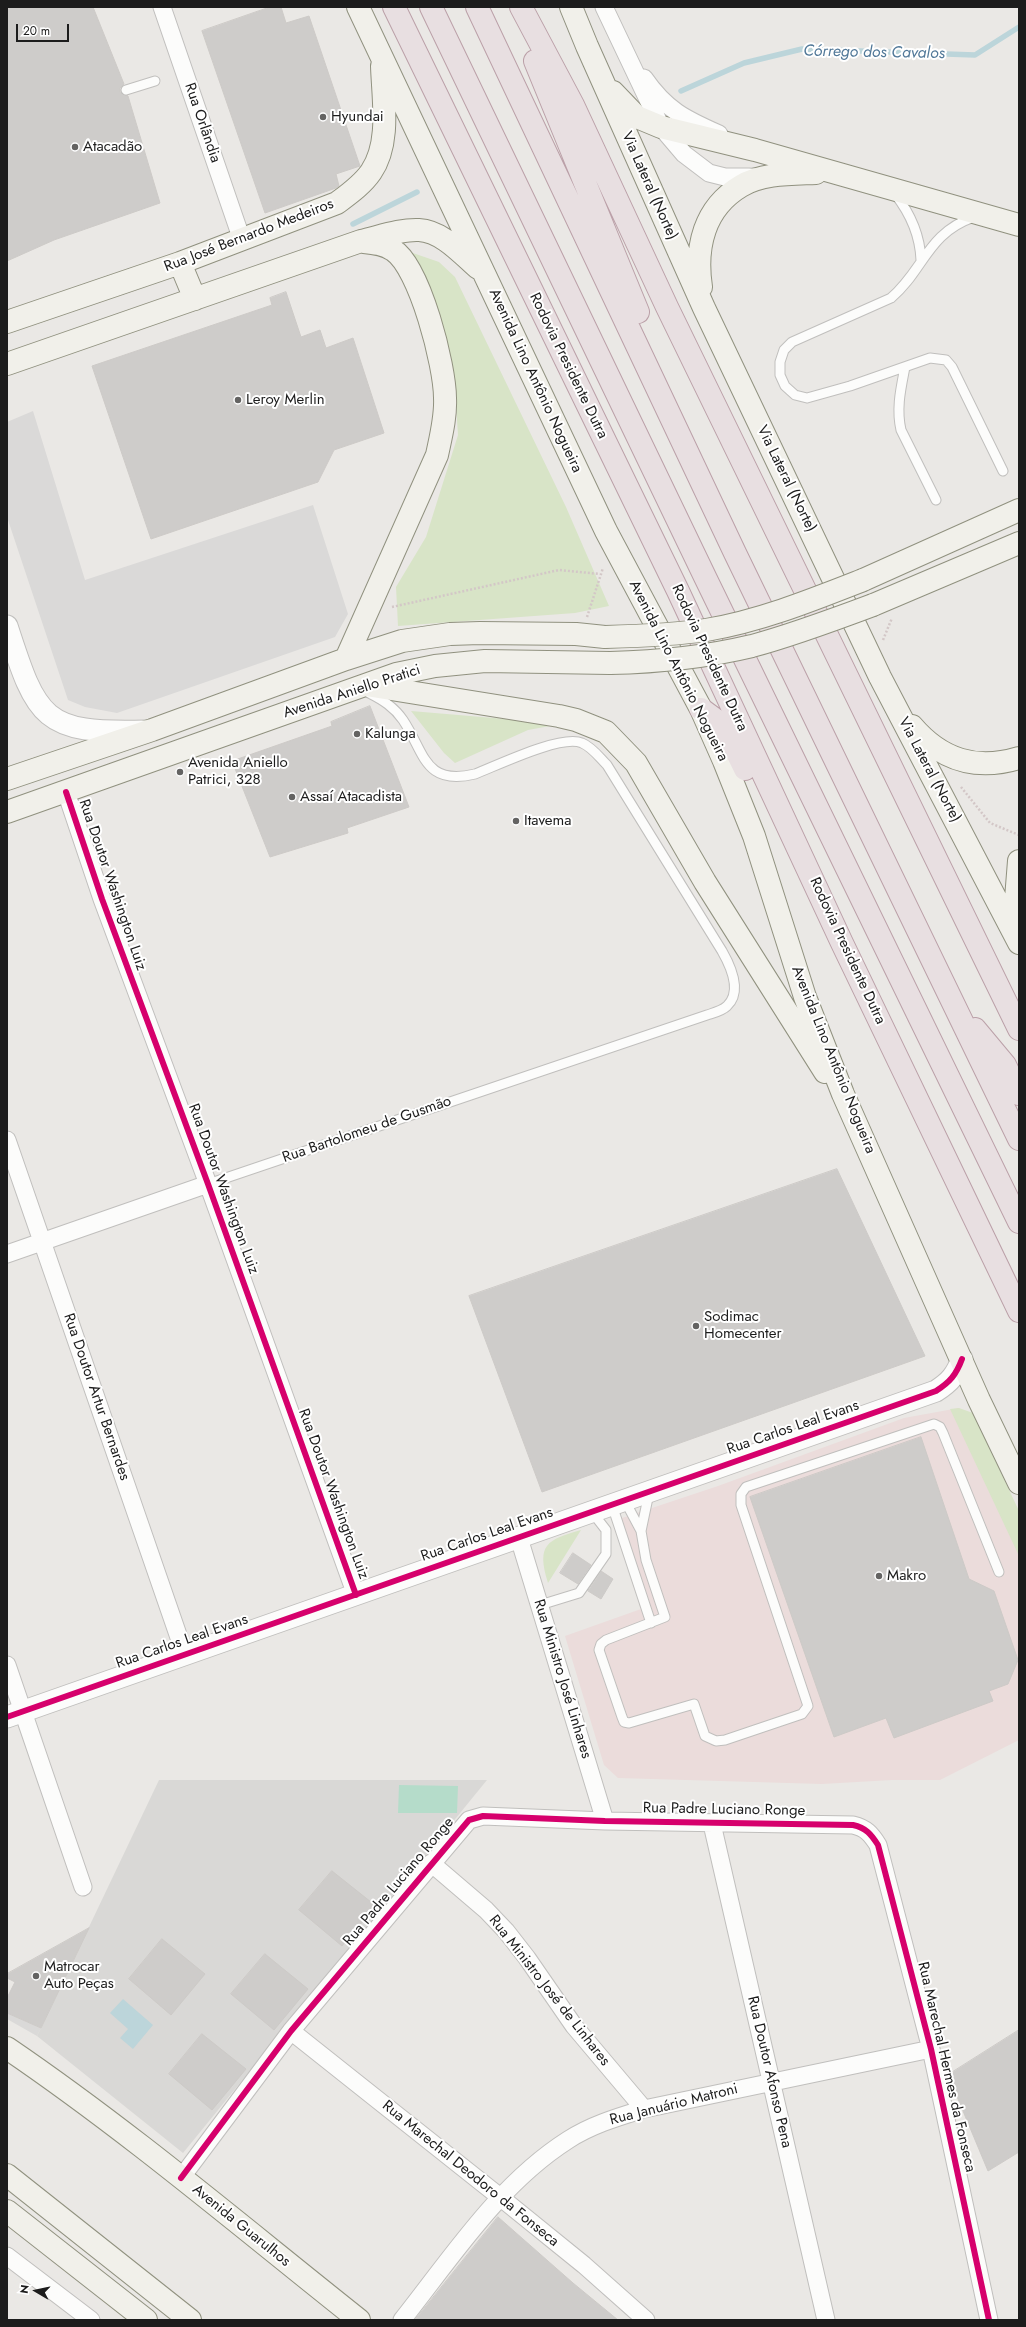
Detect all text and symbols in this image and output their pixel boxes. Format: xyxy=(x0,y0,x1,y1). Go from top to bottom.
scale bar xyxy=(18,16,71,42)
text: 20 m xyxy=(23,22,50,40)
water label: Córrego dos Cavalos xyxy=(803,42,945,64)
street label: Rua Orlândia xyxy=(180,81,224,165)
place label: Hyundai xyxy=(331,108,384,126)
marker: Hyundai xyxy=(318,112,328,122)
street label: Via Lateral (Norte) xyxy=(617,129,681,243)
place label: Atacadão xyxy=(83,138,142,156)
marker: Atacadão xyxy=(70,142,80,152)
street label: Rua José Bernardo Medeiros xyxy=(162,195,336,277)
street label: Avenida Lino Antônio Nogueira xyxy=(484,286,586,476)
street label: Rodovia Presidente Dutra xyxy=(525,290,611,442)
place label: Leroy Merlin xyxy=(246,391,325,409)
marker: Leroy Merlin xyxy=(233,395,243,405)
street label: Via Lateral (Norte) xyxy=(752,423,820,535)
street label: Avenida Lino Antônio Nogueira xyxy=(624,577,732,765)
street label: Rodovia Presidente Dutra xyxy=(667,582,751,734)
street label: Avenida Aniello Pratici xyxy=(281,661,423,723)
street label: Via Lateral (Norte) xyxy=(894,714,964,826)
place label: Kalunga xyxy=(365,725,416,743)
marker: Kalunga xyxy=(352,729,362,739)
place label: Avenida Aniello Patrici, 328 xyxy=(188,754,288,789)
marker: Avenida Aniello Patrici, 328 xyxy=(175,767,185,777)
place label: Assaí Atacadista xyxy=(300,788,402,806)
marker: Assaí Atacadista xyxy=(287,792,297,802)
street label: Rua Doutor Washington Luiz xyxy=(74,797,150,973)
place label: Itavema xyxy=(524,812,571,830)
marker: Itavema xyxy=(511,816,521,826)
street label: Rodovia Presidente Dutra xyxy=(805,875,889,1027)
street label: Avenida Lino Antônio Nogueira xyxy=(787,964,879,1156)
street label: Rua Bartolomeu de Gusmão xyxy=(280,1093,454,1167)
street label: Rua Doutor Washington Luiz xyxy=(184,1101,262,1277)
place label: Sodimac Homecenter xyxy=(704,1308,782,1343)
street label: Rua Doutor Artur Bernardes xyxy=(59,1311,133,1483)
marker: Sodimac Homecenter xyxy=(691,1321,701,1331)
street label: Rua Carlos Leal Evans xyxy=(725,1397,861,1459)
street label: Rua Doutor Washington Luiz xyxy=(294,1406,372,1582)
street label: Rua Carlos Leal Evans xyxy=(419,1504,555,1566)
place label: Makro xyxy=(887,1567,926,1585)
marker: Makro xyxy=(874,1571,884,1581)
street label: Rua Ministro José Linhares xyxy=(529,1597,595,1761)
street label: Rua Carlos Leal Evans xyxy=(114,1611,250,1673)
street label: Rua Padre Luciano Ronge xyxy=(643,1800,805,1820)
street label: Rua Padre Luciano Ronge xyxy=(340,1814,458,1950)
street label: Rua Ministro José de Linhares xyxy=(485,1912,613,2070)
place label: Matrocar Auto Peças xyxy=(44,1958,114,1993)
street label: Rua Marechal Hermes da Fonseca xyxy=(913,1960,979,2174)
marker: Matrocar Auto Peças xyxy=(31,1971,41,1981)
street label: Rua Doutor Afonso Pena xyxy=(743,1994,795,2150)
street label: Rua Januário Matroni xyxy=(608,2080,740,2130)
street label: Rua Marechal Deodoro da Fonseca xyxy=(378,2097,562,2251)
street label: Avenida Guarulhos xyxy=(188,2181,294,2271)
north arrow xyxy=(16,2271,56,2311)
text: N xyxy=(16,2284,33,2295)

